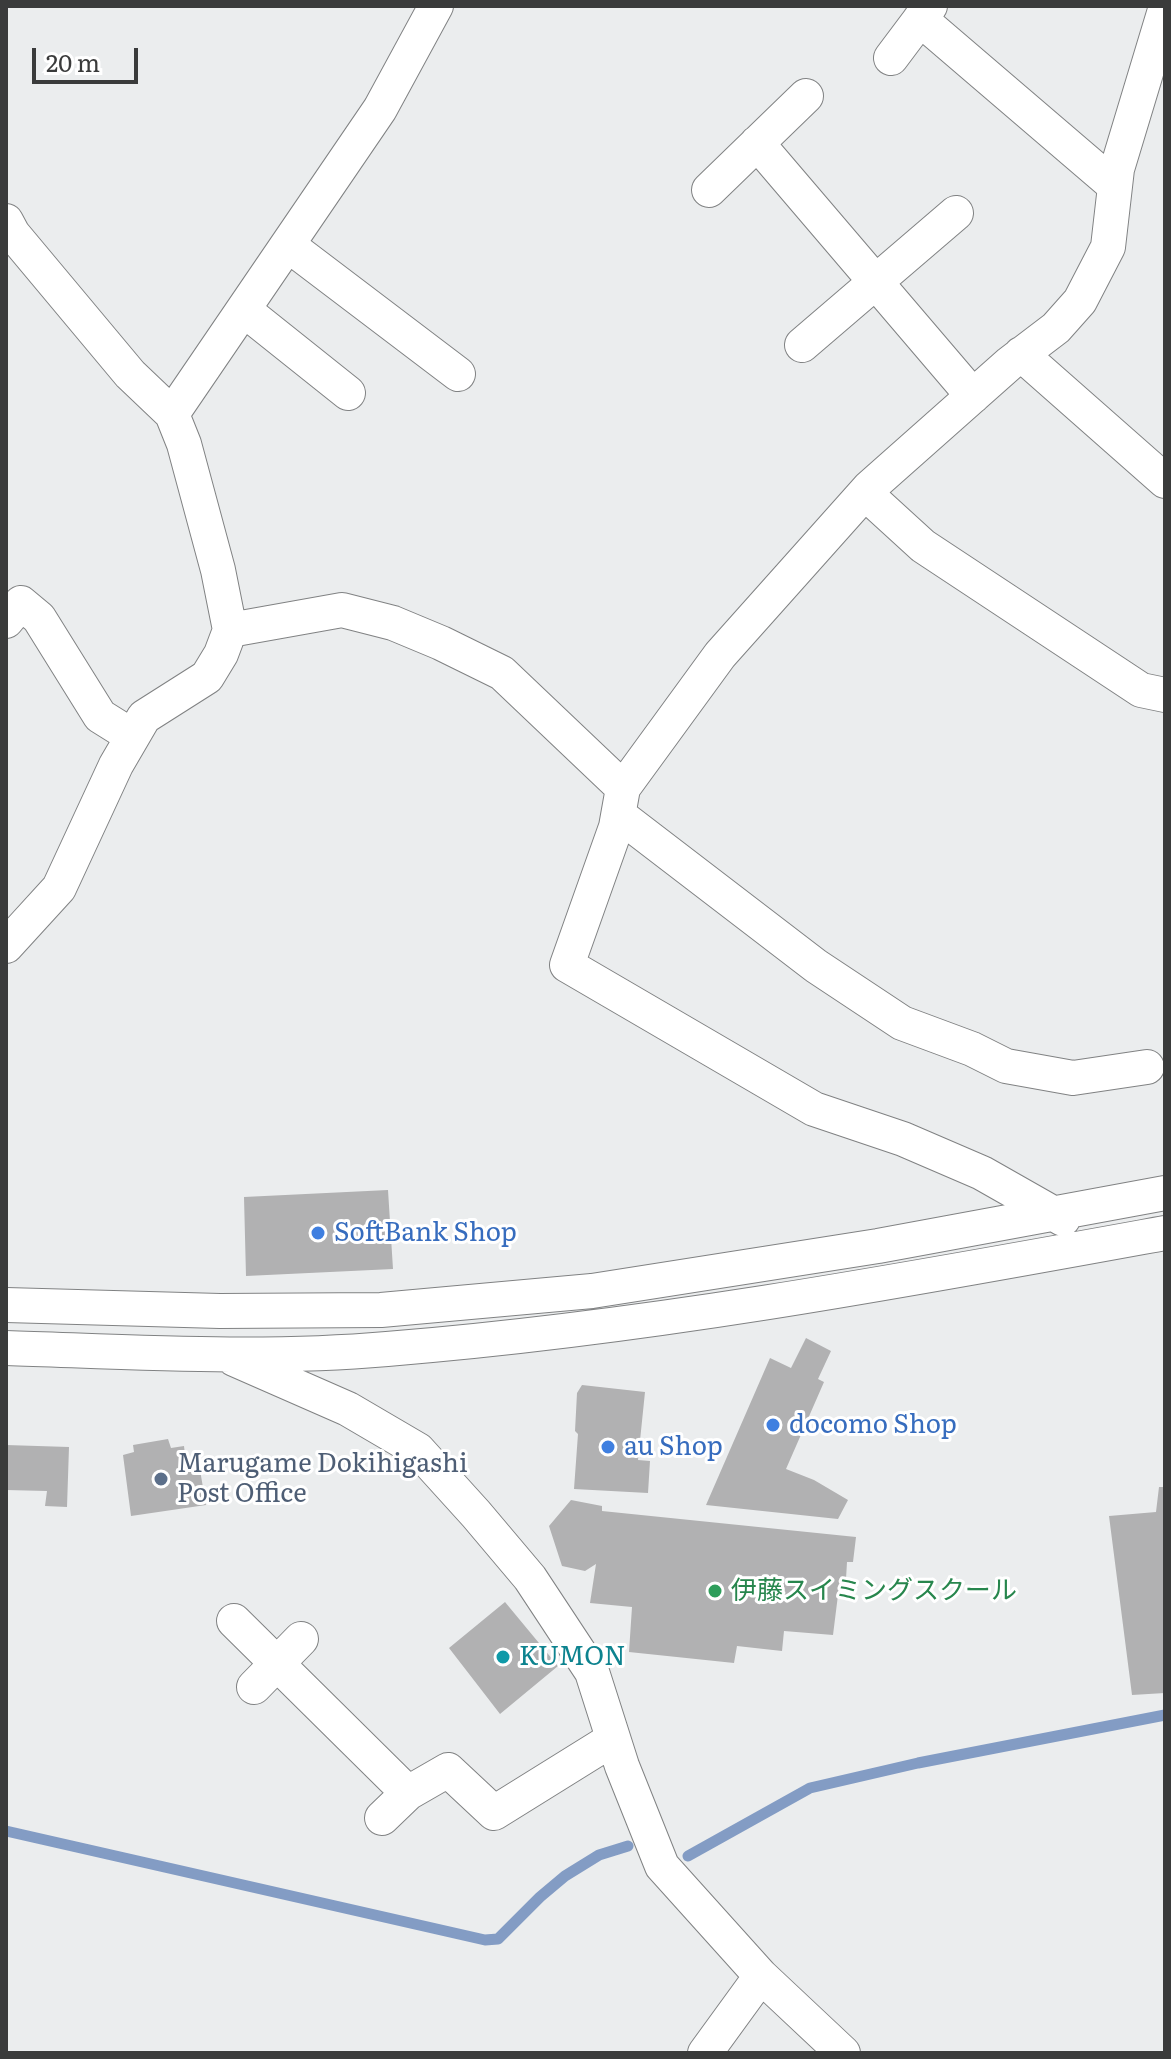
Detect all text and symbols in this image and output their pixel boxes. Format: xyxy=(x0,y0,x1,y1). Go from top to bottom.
scale bar xyxy=(36,32,142,82)
text: 20 m xyxy=(46,44,100,79)
place label: SoftBank Shop xyxy=(334,1217,517,1249)
marker: SoftBank Shop xyxy=(309,1224,327,1242)
place label: docomo Shop xyxy=(789,1409,957,1441)
marker: docomo Shop xyxy=(764,1416,782,1434)
place label: au Shop xyxy=(624,1431,723,1463)
marker: au Shop xyxy=(599,1438,617,1456)
place label: Marugame Dokihigashi Post Office xyxy=(177,1448,468,1510)
marker: Marugame Dokihigashi Post Office xyxy=(152,1470,170,1488)
place label: 伊藤スイミングスクール xyxy=(731,1575,1017,1607)
marker: 伊藤スイミングスクール xyxy=(706,1582,724,1600)
place label: KUMON xyxy=(519,1641,626,1673)
marker: KUMON xyxy=(494,1648,512,1666)

